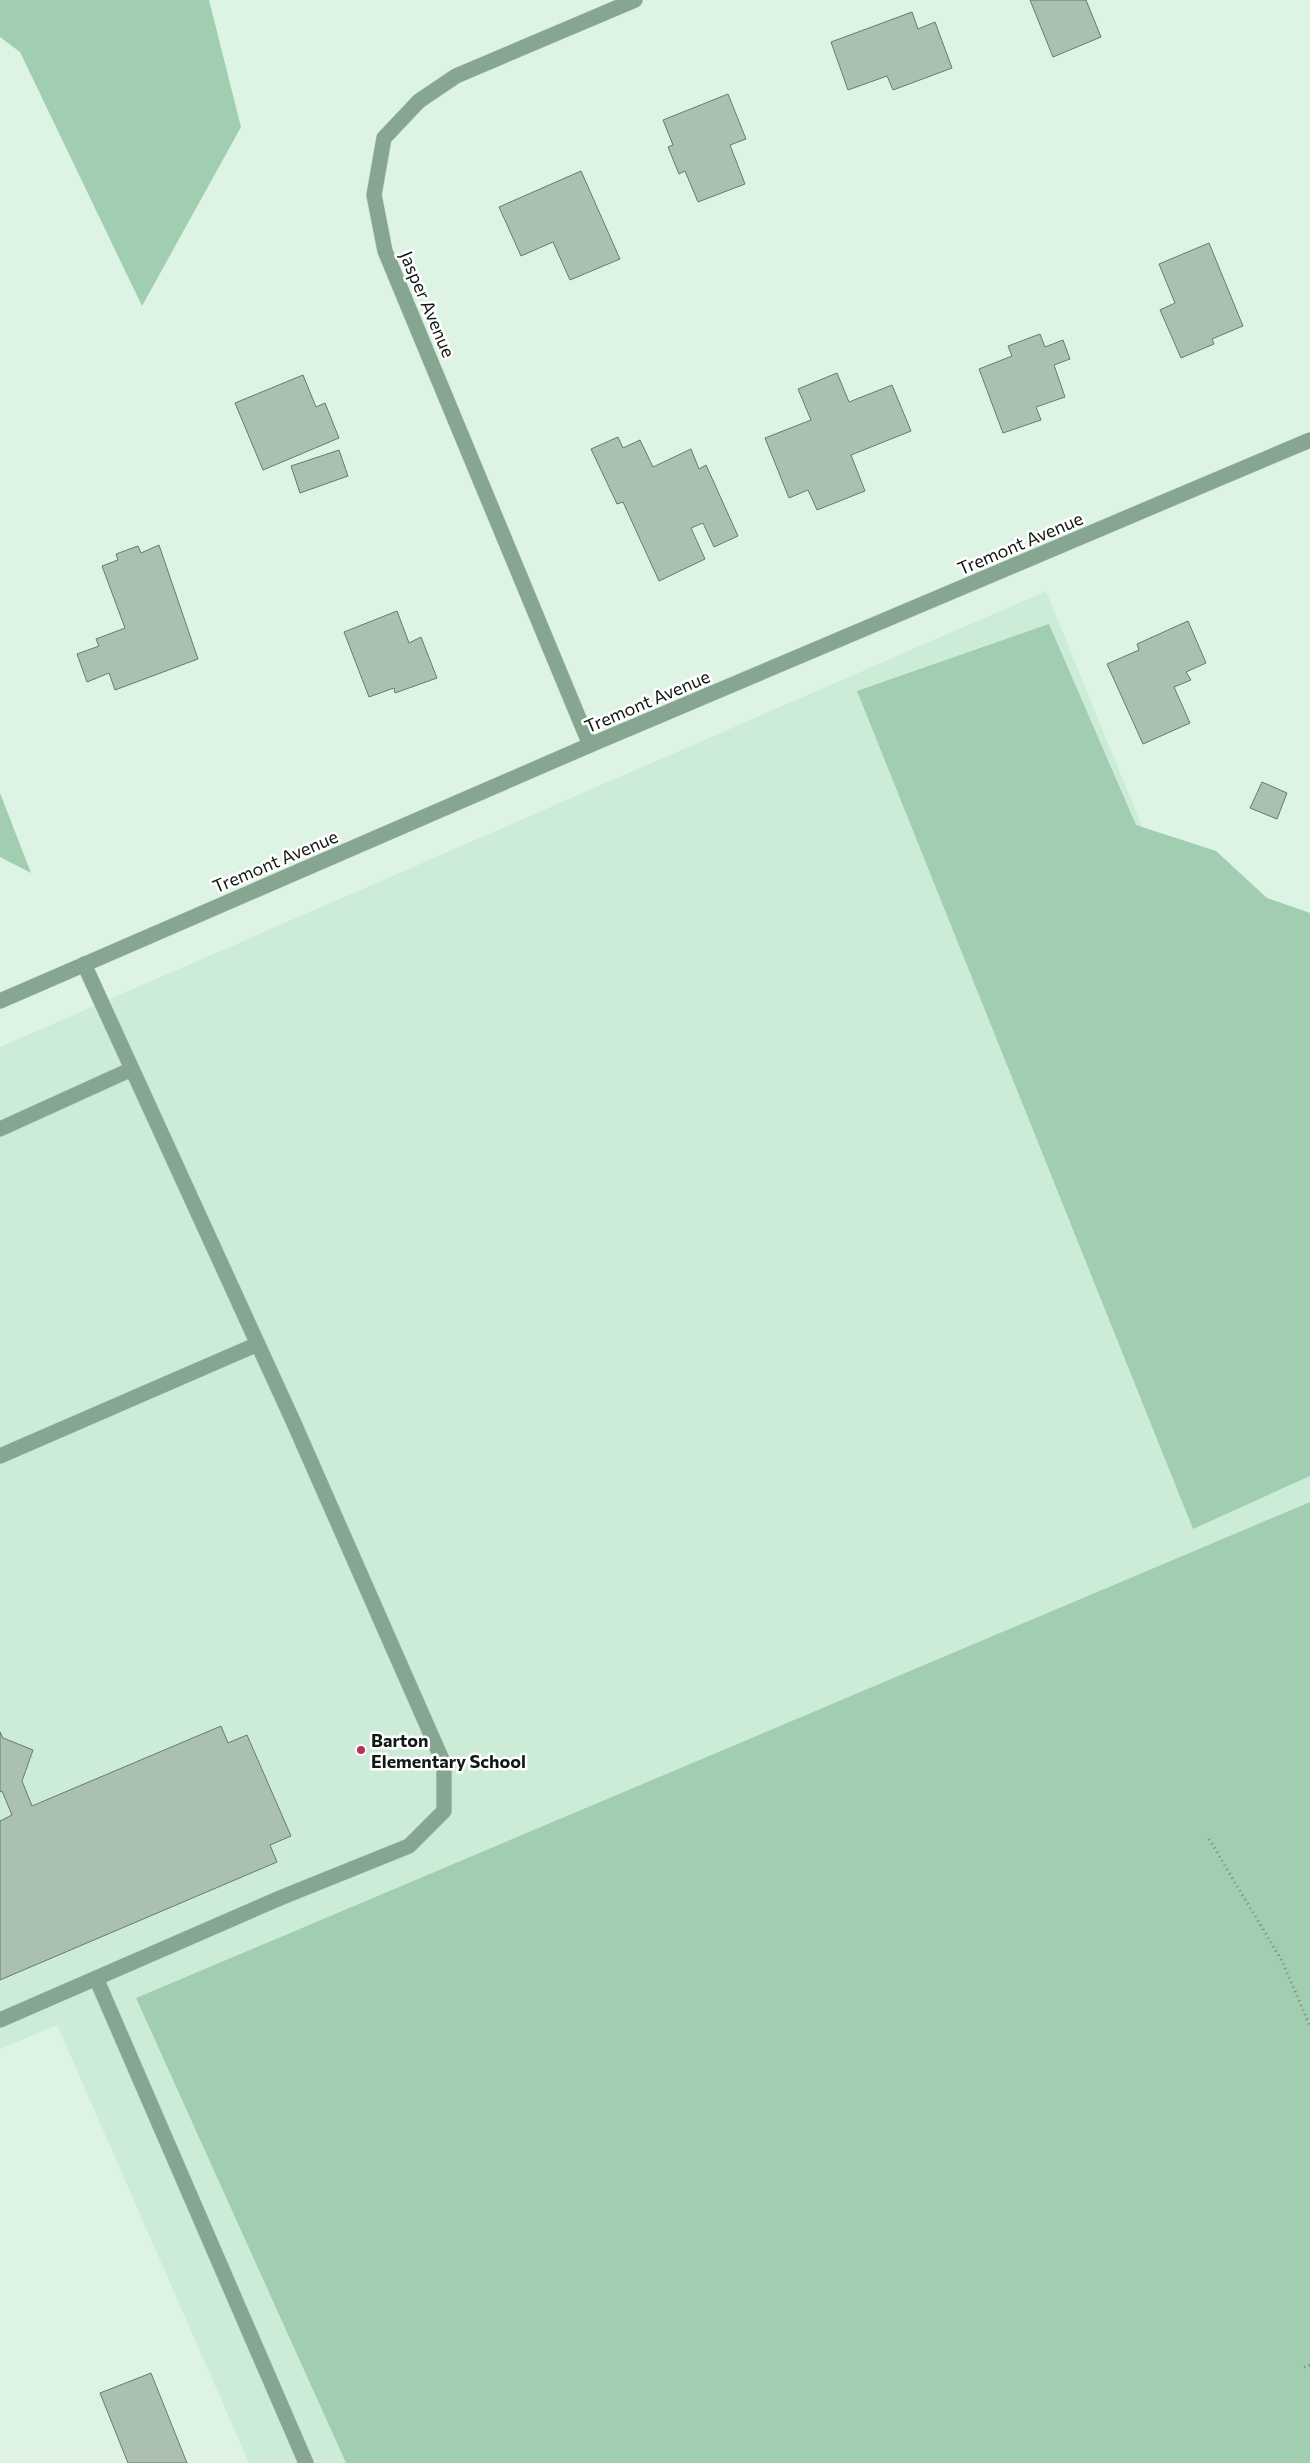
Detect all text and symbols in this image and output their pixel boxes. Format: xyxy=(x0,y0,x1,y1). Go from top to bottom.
street label: Jasper Avenue xyxy=(396,247,460,361)
street label: Tremont Avenue xyxy=(954,507,1086,579)
street label: Tremont Avenue xyxy=(581,665,713,737)
street label: Tremont Avenue xyxy=(209,825,341,897)
place label: Barton Elementary School xyxy=(371,1729,526,1772)
marker: Barton Elementary School xyxy=(355,1744,367,1756)

